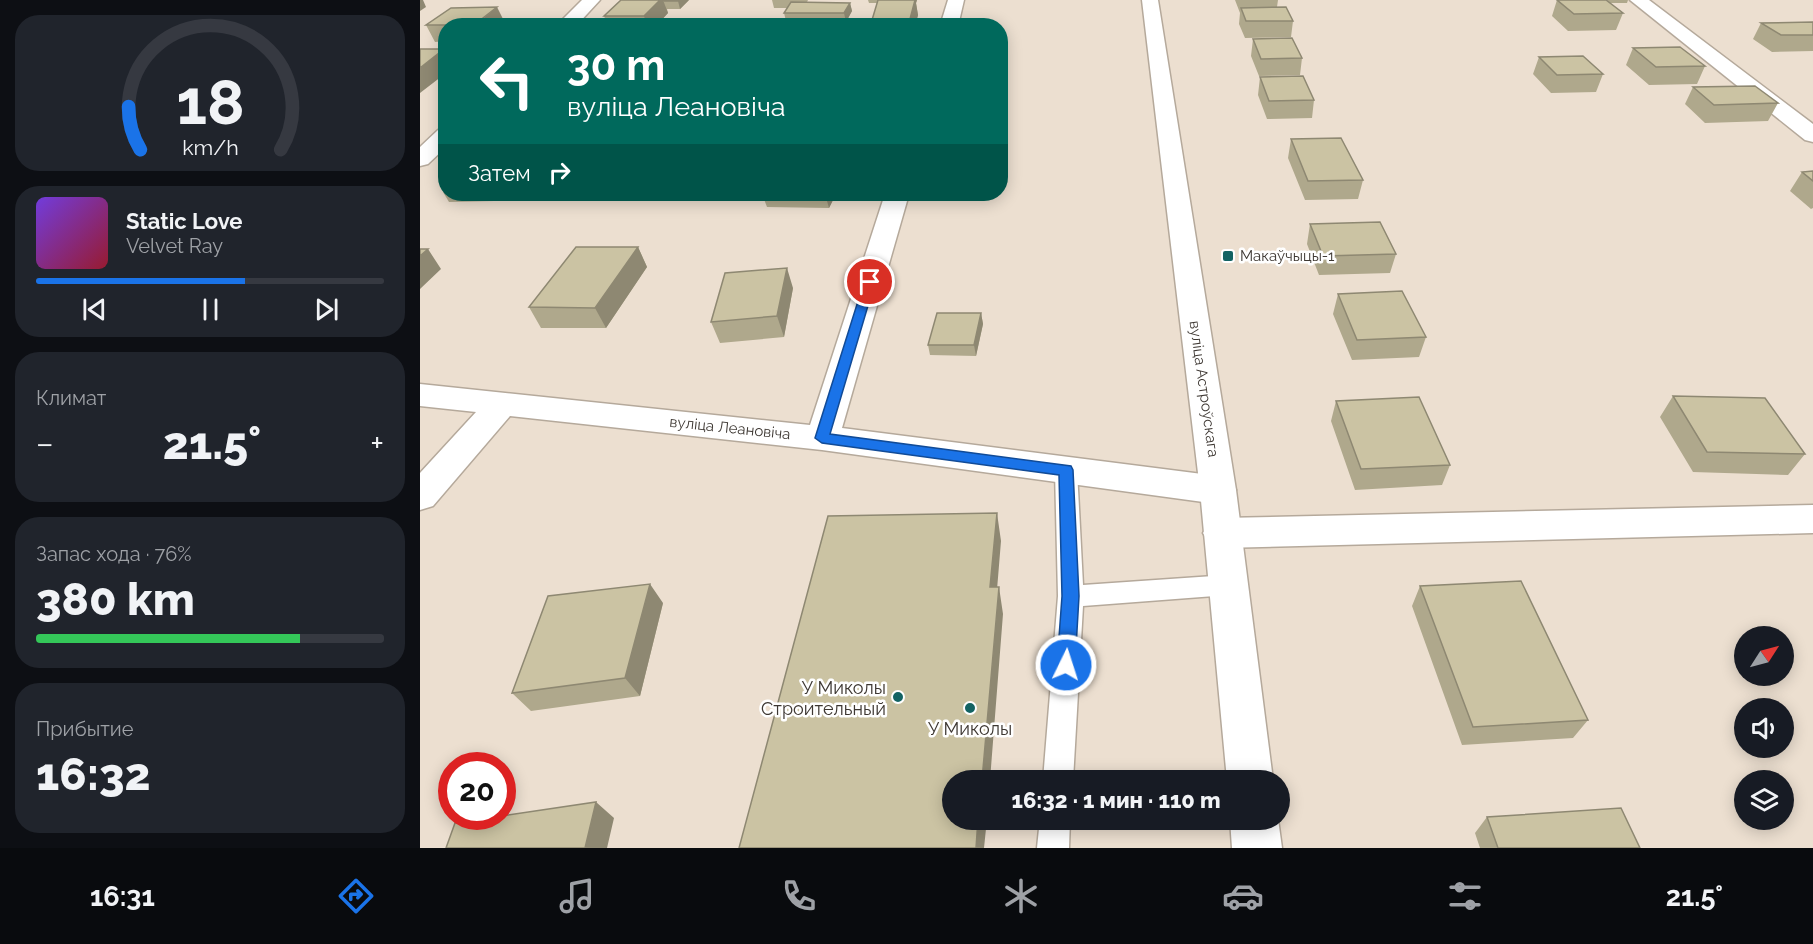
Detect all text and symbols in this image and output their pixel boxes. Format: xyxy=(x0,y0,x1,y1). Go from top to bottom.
text: 30 m xyxy=(567,41,665,90)
icon: left xyxy=(468,42,546,120)
text: 18 xyxy=(176,65,244,139)
text: вуліца Леановіча xyxy=(567,91,786,122)
text: km/h xyxy=(182,135,238,160)
icon: right xyxy=(543,156,576,189)
text: Затем xyxy=(468,160,531,186)
text: Static Love xyxy=(126,208,243,234)
text: Velvet Ray xyxy=(126,234,223,258)
place label: Макаўчыцы-1 xyxy=(1240,247,1335,265)
marker: Макаўчыцы-1 xyxy=(1221,249,1235,263)
pin xyxy=(844,256,895,307)
icon: arrive xyxy=(853,265,886,298)
icon: previous xyxy=(78,293,111,326)
icon: pause xyxy=(194,293,227,326)
icon: next xyxy=(310,293,343,326)
street label: вуліца Астроўскага xyxy=(1186,320,1222,458)
text: Климат xyxy=(36,386,106,410)
street label: вуліца Леановіча xyxy=(669,413,791,443)
text: 21.5° xyxy=(163,417,261,470)
text: − xyxy=(36,424,54,463)
text: + xyxy=(370,424,384,463)
text: Запас хода · 76% xyxy=(36,542,192,566)
text: 380 km xyxy=(36,573,195,626)
north arrow xyxy=(1734,626,1794,686)
map controls xyxy=(1734,626,1794,830)
position arrow xyxy=(1034,633,1098,697)
place label: У Миколы Строительный xyxy=(761,677,886,719)
marker: У Миколы Строительный xyxy=(891,690,905,704)
button: sound xyxy=(1734,698,1794,758)
marker: У Миколы xyxy=(963,701,977,715)
text: Прибытие xyxy=(36,717,133,741)
place label: У Миколы xyxy=(928,718,1012,739)
text: 16:32 xyxy=(36,748,151,801)
speed limit sign: 20 xyxy=(438,752,516,830)
button: layers xyxy=(1734,770,1794,830)
text: 16:32 · 1 мин · 110 m xyxy=(1011,787,1221,813)
icon: directions xyxy=(335,875,377,917)
icon: music xyxy=(556,875,598,917)
icon: phone xyxy=(778,875,820,917)
icon: climate xyxy=(1000,875,1042,917)
icon: car xyxy=(1222,875,1264,917)
icon: filters xyxy=(1444,875,1486,917)
text: 16:31 xyxy=(90,881,155,912)
text: 21.5° xyxy=(1666,881,1723,912)

